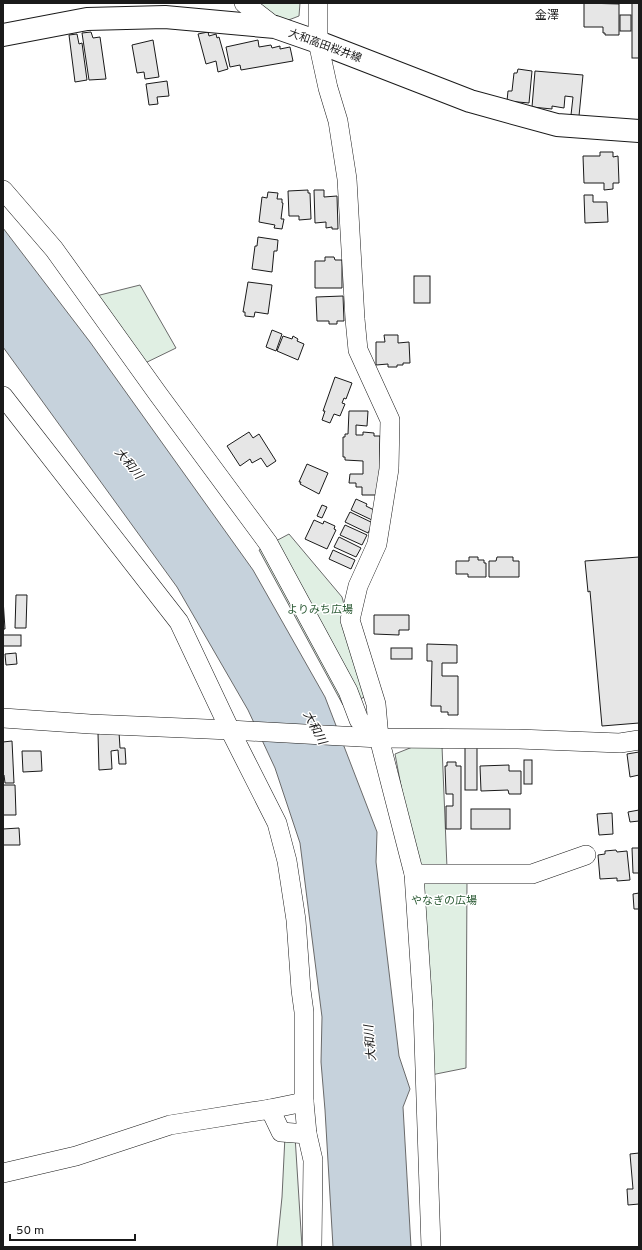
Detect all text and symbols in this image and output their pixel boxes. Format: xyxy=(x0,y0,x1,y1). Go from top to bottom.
district label: 金澤 xyxy=(535,8,559,24)
street label: 大和高田桜井線 xyxy=(286,26,364,66)
water label: 大和川 xyxy=(110,445,147,485)
park label: よりみち広場 xyxy=(287,603,353,617)
water label: 大和川 xyxy=(298,708,330,749)
park label: やなぎの広場 xyxy=(411,894,477,908)
water label: 大和川 xyxy=(361,1022,381,1062)
scale bar xyxy=(10,1216,135,1242)
text: 50 m xyxy=(16,1223,44,1239)

